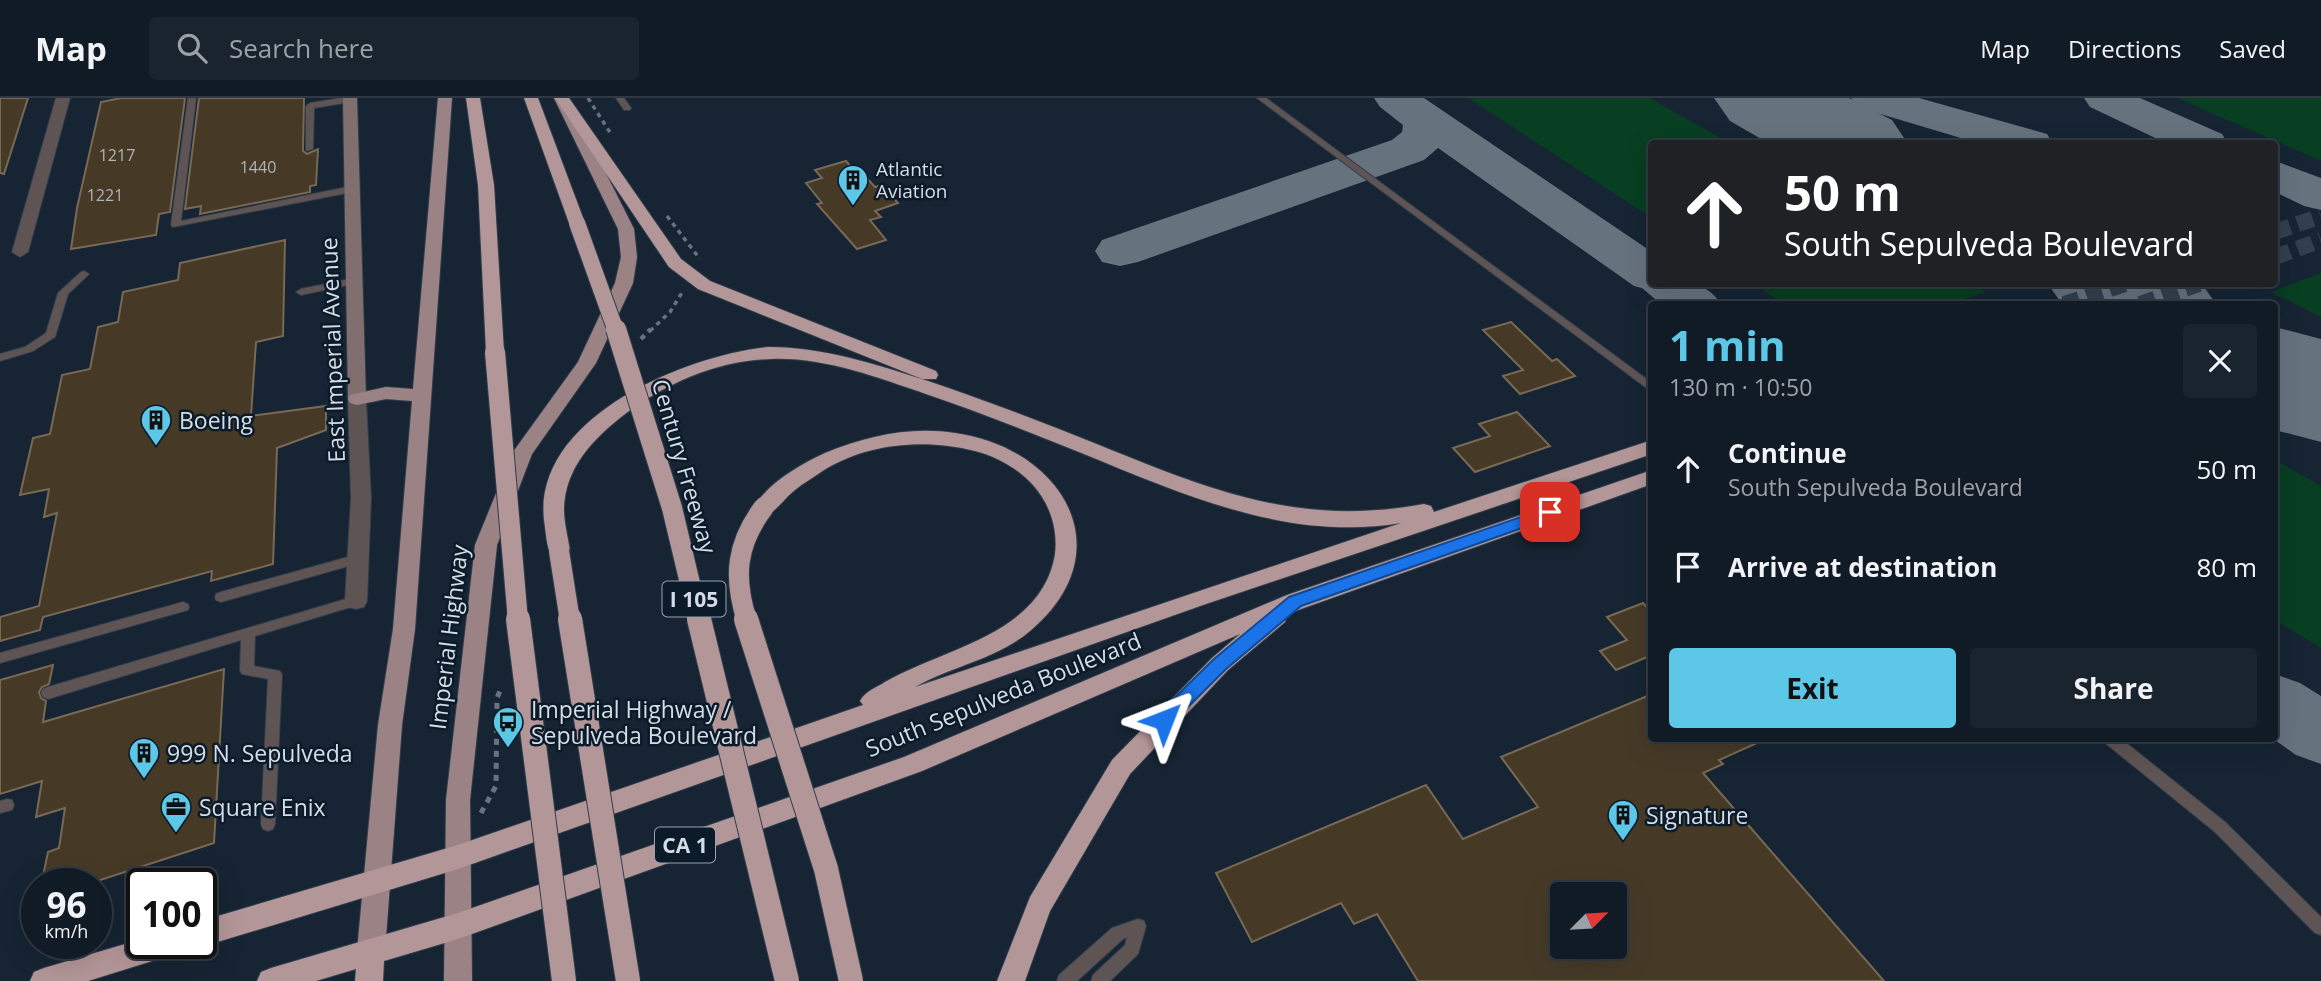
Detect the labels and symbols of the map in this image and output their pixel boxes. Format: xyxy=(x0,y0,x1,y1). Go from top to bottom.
house number: 1217 xyxy=(99,144,135,166)
house number: 1440 xyxy=(240,156,276,178)
place label: Atlantic Aviation xyxy=(876,156,948,204)
building icon: Atlantic Aviation xyxy=(836,163,870,207)
house number: 1221 xyxy=(87,184,123,206)
street label: East Imperial Avenue xyxy=(312,237,352,463)
street label: Century Freeway xyxy=(645,375,725,557)
building icon: Boeing xyxy=(139,403,173,447)
place label: Boeing xyxy=(179,404,254,436)
pin xyxy=(1520,482,1580,542)
street label: Imperial Highway xyxy=(421,542,475,731)
road number: I 105 xyxy=(662,582,726,616)
street label: South Sepulveda Boulevard xyxy=(860,624,1146,764)
position arrow xyxy=(1127,683,1201,757)
place label: Imperial Highway / Sepulveda Boulevard xyxy=(531,693,757,751)
bus stop icon: Imperial Highway / Sepulveda Boulevard xyxy=(491,705,525,749)
building icon: 999 N. Sepulveda xyxy=(127,736,161,780)
place label: 999 N. Sepulveda xyxy=(167,737,353,769)
office icon: Square Enix xyxy=(159,790,193,834)
place label: Square Enix xyxy=(199,791,326,823)
building icon: Signature xyxy=(1606,798,1640,842)
place label: Signature xyxy=(1646,799,1748,831)
road number: CA 1 xyxy=(655,828,715,862)
speed limit sign: 100 xyxy=(126,868,217,959)
north arrow xyxy=(1550,882,1628,959)

